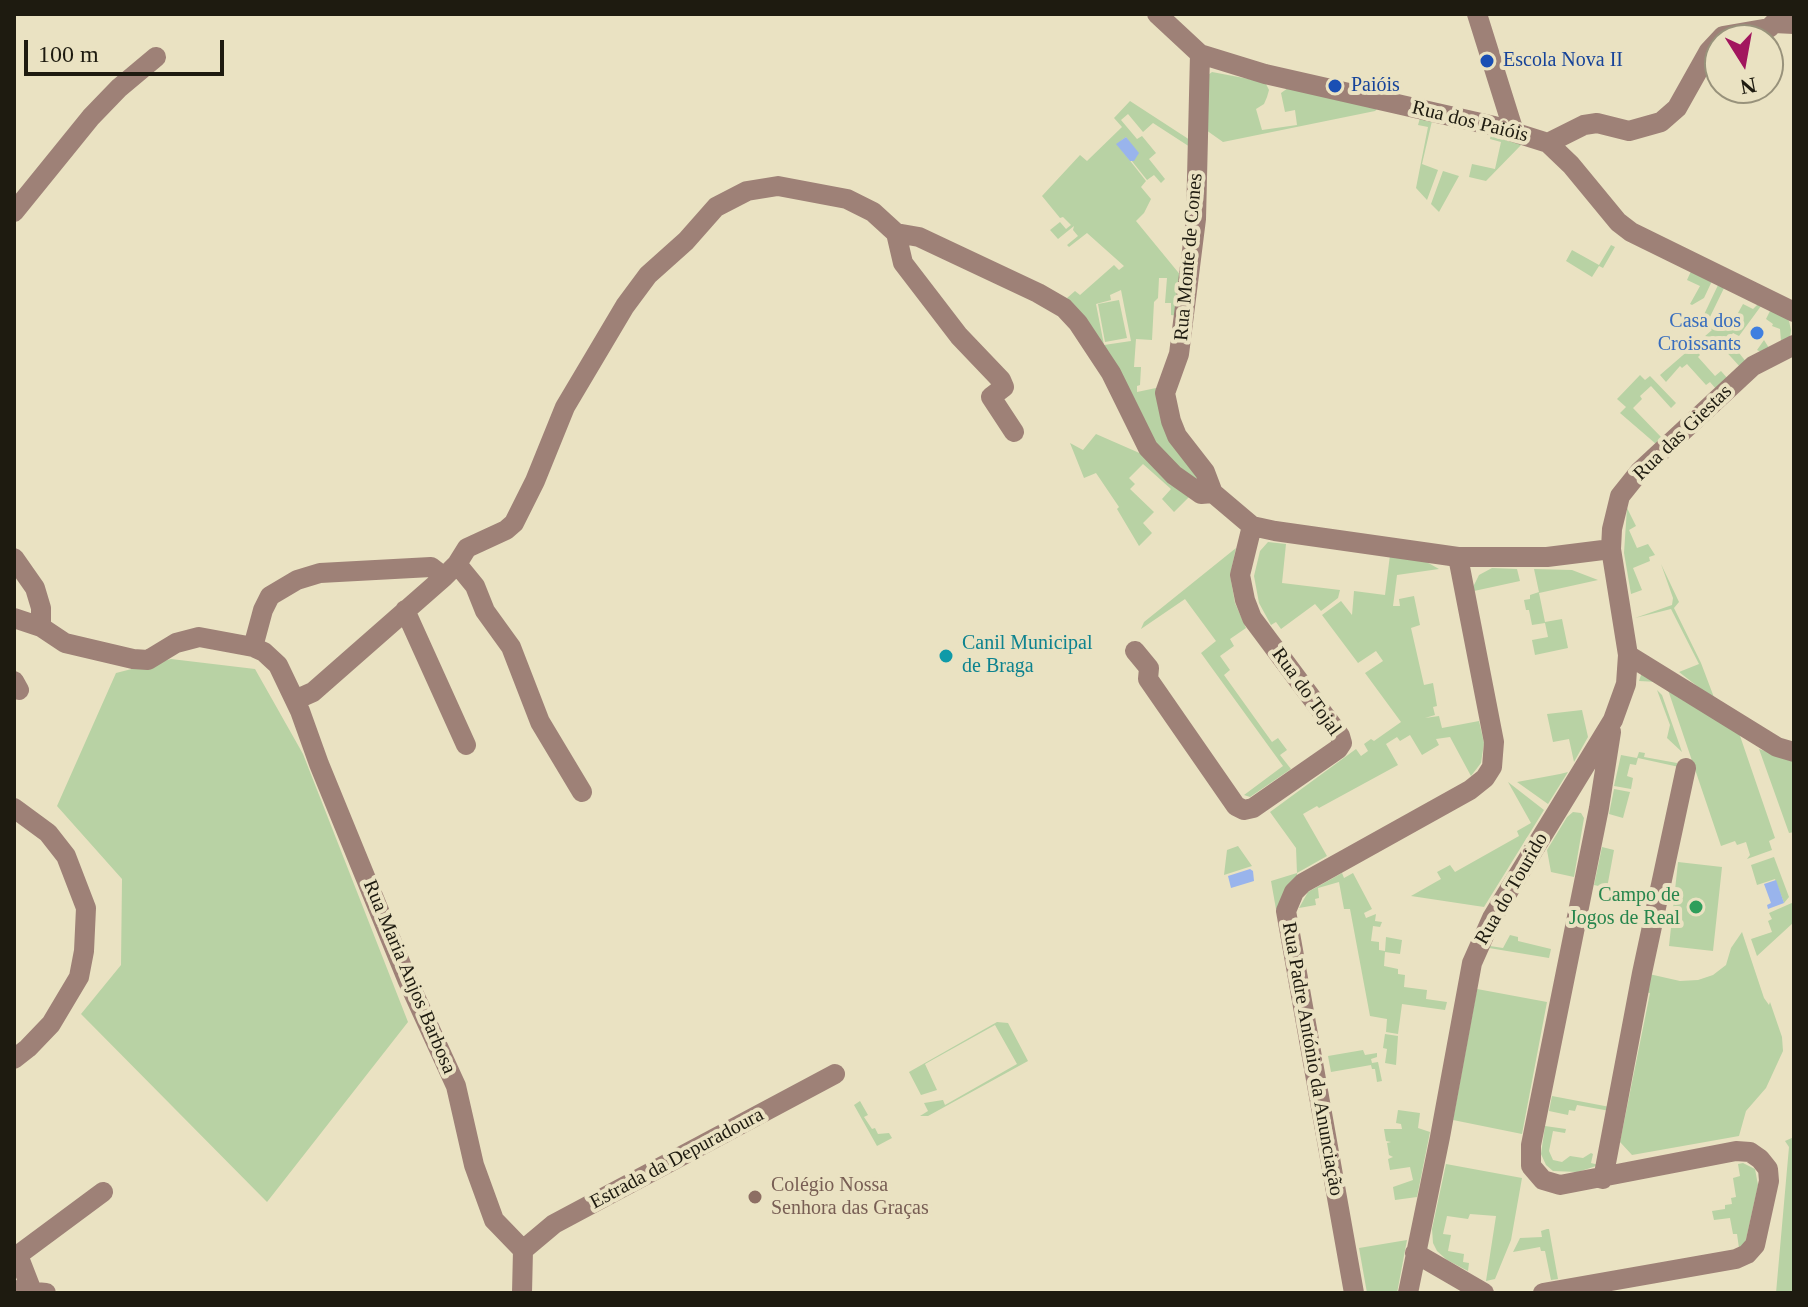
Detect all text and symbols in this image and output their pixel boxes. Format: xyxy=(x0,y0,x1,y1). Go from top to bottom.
scale bar xyxy=(28,24,228,74)
north arrow xyxy=(1704,24,1784,104)
text: 100 m xyxy=(38,41,99,67)
place label: Escola Nova II xyxy=(1503,49,1623,73)
marker: Escola Nova II xyxy=(1478,52,1496,70)
text: N xyxy=(1738,72,1758,100)
place label: Paióis xyxy=(1351,74,1400,98)
marker: Paióis xyxy=(1326,77,1344,95)
street label: Rua dos Paióis xyxy=(1409,96,1531,148)
street label: Rua Monte de Cones xyxy=(1170,172,1208,342)
place label: Casa dos Croissants xyxy=(1658,310,1741,357)
marker: Casa dos Croissants xyxy=(1748,324,1766,342)
street label: Rua das Giestas xyxy=(1629,380,1737,486)
place label: Canil Municipal de Braga xyxy=(962,632,1093,679)
street label: Rua do Tojal xyxy=(1266,643,1346,741)
marker: Canil Municipal de Braga xyxy=(937,647,955,665)
street label: Rua do Tourido xyxy=(1470,829,1554,949)
street label: Rua Maria Anjos Barbosa xyxy=(357,876,461,1078)
place label: Campo de Jogos de Real xyxy=(1569,884,1680,931)
marker: Campo de Jogos de Real xyxy=(1687,898,1705,916)
street label: Rua Padre António da Anunciação xyxy=(1276,920,1348,1198)
street label: Estrada da Depuradoura xyxy=(586,1103,768,1215)
place label: Colégio Nossa Senhora das Graças xyxy=(771,1174,929,1221)
marker: Colégio Nossa Senhora das Graças xyxy=(746,1188,764,1206)

